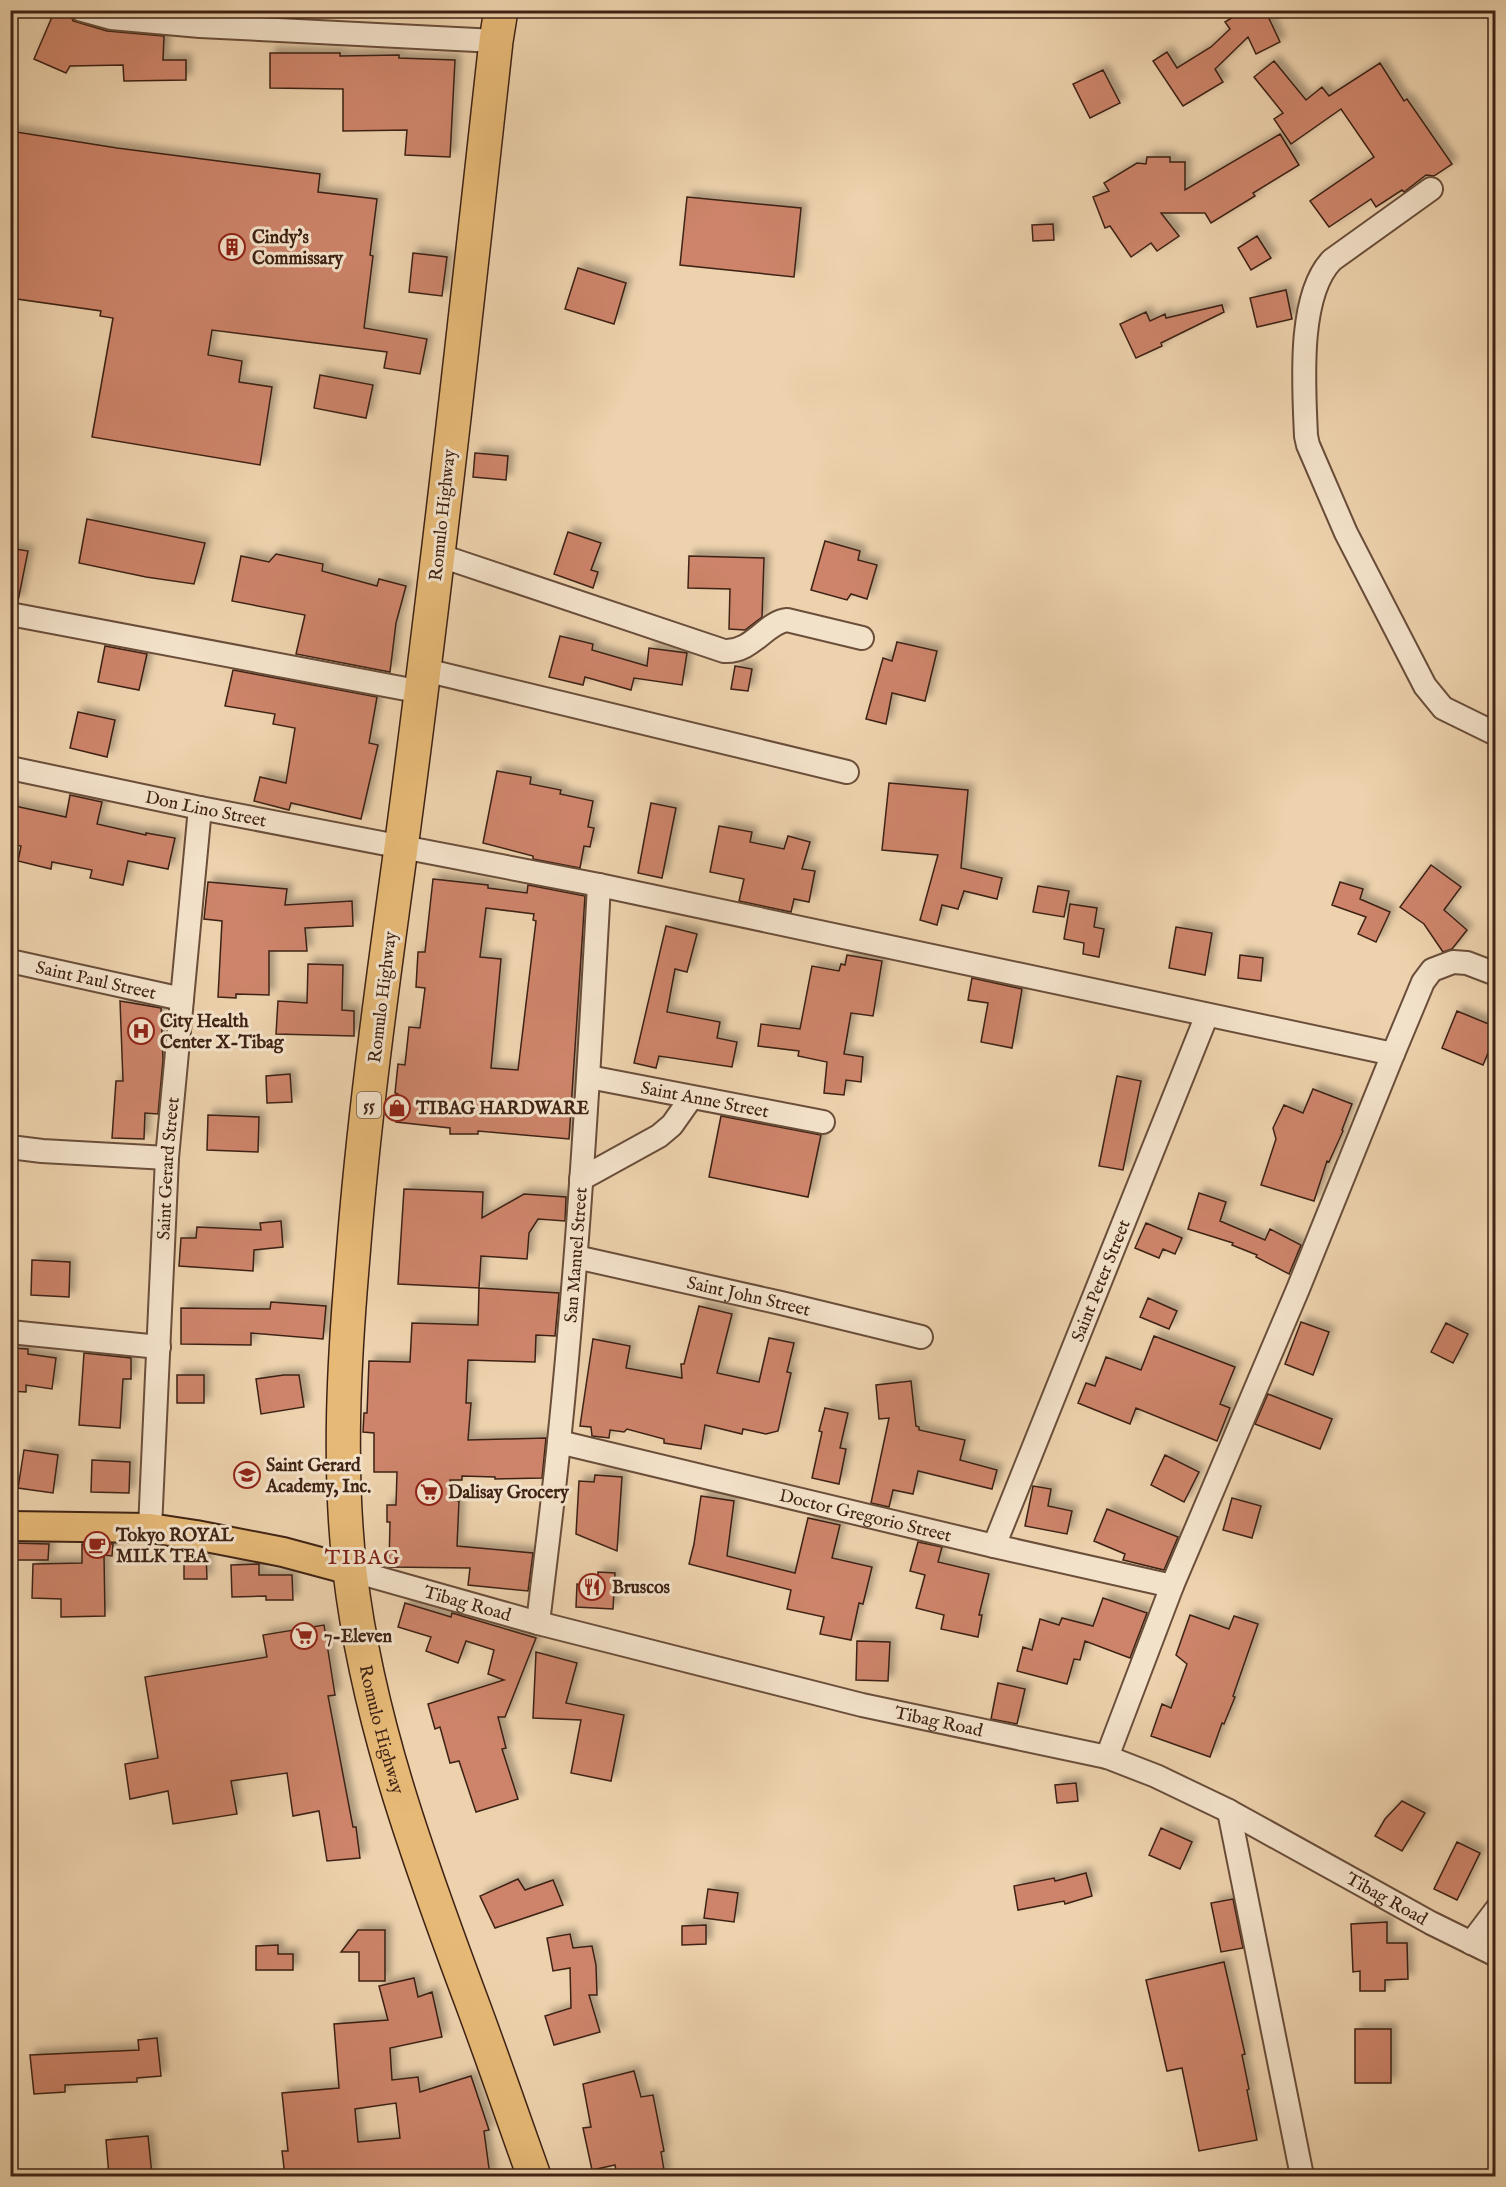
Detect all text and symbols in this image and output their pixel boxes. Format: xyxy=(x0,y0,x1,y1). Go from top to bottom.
place label: Cindy's Commissary xyxy=(252,227,344,271)
building icon: Cindy's Commissary xyxy=(217,232,247,262)
street label: Romulo Highway xyxy=(425,448,462,582)
street label: Don Lino Street xyxy=(143,787,268,834)
street label: Romulo Highway xyxy=(364,930,403,1064)
street label: Saint Paul Street xyxy=(33,957,158,1006)
place label: City Health Center X-Tibag xyxy=(160,1011,285,1055)
hospital icon: City Health Center X-Tibag xyxy=(126,1016,156,1046)
street label: Saint Anne Street xyxy=(639,1077,771,1124)
road number: 55 xyxy=(357,1092,381,1118)
shop icon: TIBAG HARDWARE xyxy=(382,1093,412,1123)
street label: Saint Gerard Street xyxy=(153,1096,186,1241)
place label: TIBAG HARDWARE xyxy=(415,1098,589,1121)
street label: San Manuel Street xyxy=(560,1186,594,1324)
street label: Saint Peter Street xyxy=(1067,1217,1137,1346)
street label: Saint John Street xyxy=(684,1272,812,1323)
place label: Saint Gerard Academy, Inc. xyxy=(265,1455,371,1499)
school or university icon: Saint Gerard Academy, Inc. xyxy=(232,1460,262,1490)
supermarket icon: Dalisay Grocery xyxy=(414,1477,444,1507)
place label: Dalisay Grocery xyxy=(448,1482,570,1505)
street label: Doctor Gregorio Street xyxy=(776,1485,954,1548)
place label: Tokyo ROYAL MILK TEA xyxy=(115,1525,235,1569)
cafe icon: Tokyo ROYAL MILK TEA xyxy=(82,1530,112,1560)
district label: TIBAG xyxy=(325,1545,401,1572)
restaurant icon: Bruscos xyxy=(577,1572,607,1602)
place label: Bruscos xyxy=(612,1577,671,1600)
street label: Tibag Road xyxy=(421,1581,514,1628)
supermarket icon: 7-Eleven xyxy=(289,1621,319,1651)
place label: 7-Eleven xyxy=(324,1626,393,1649)
street label: Romulo Highway xyxy=(353,1663,408,1797)
street label: Tibag Road xyxy=(892,1702,985,1743)
street label: Tibag Road xyxy=(1341,1868,1431,1932)

